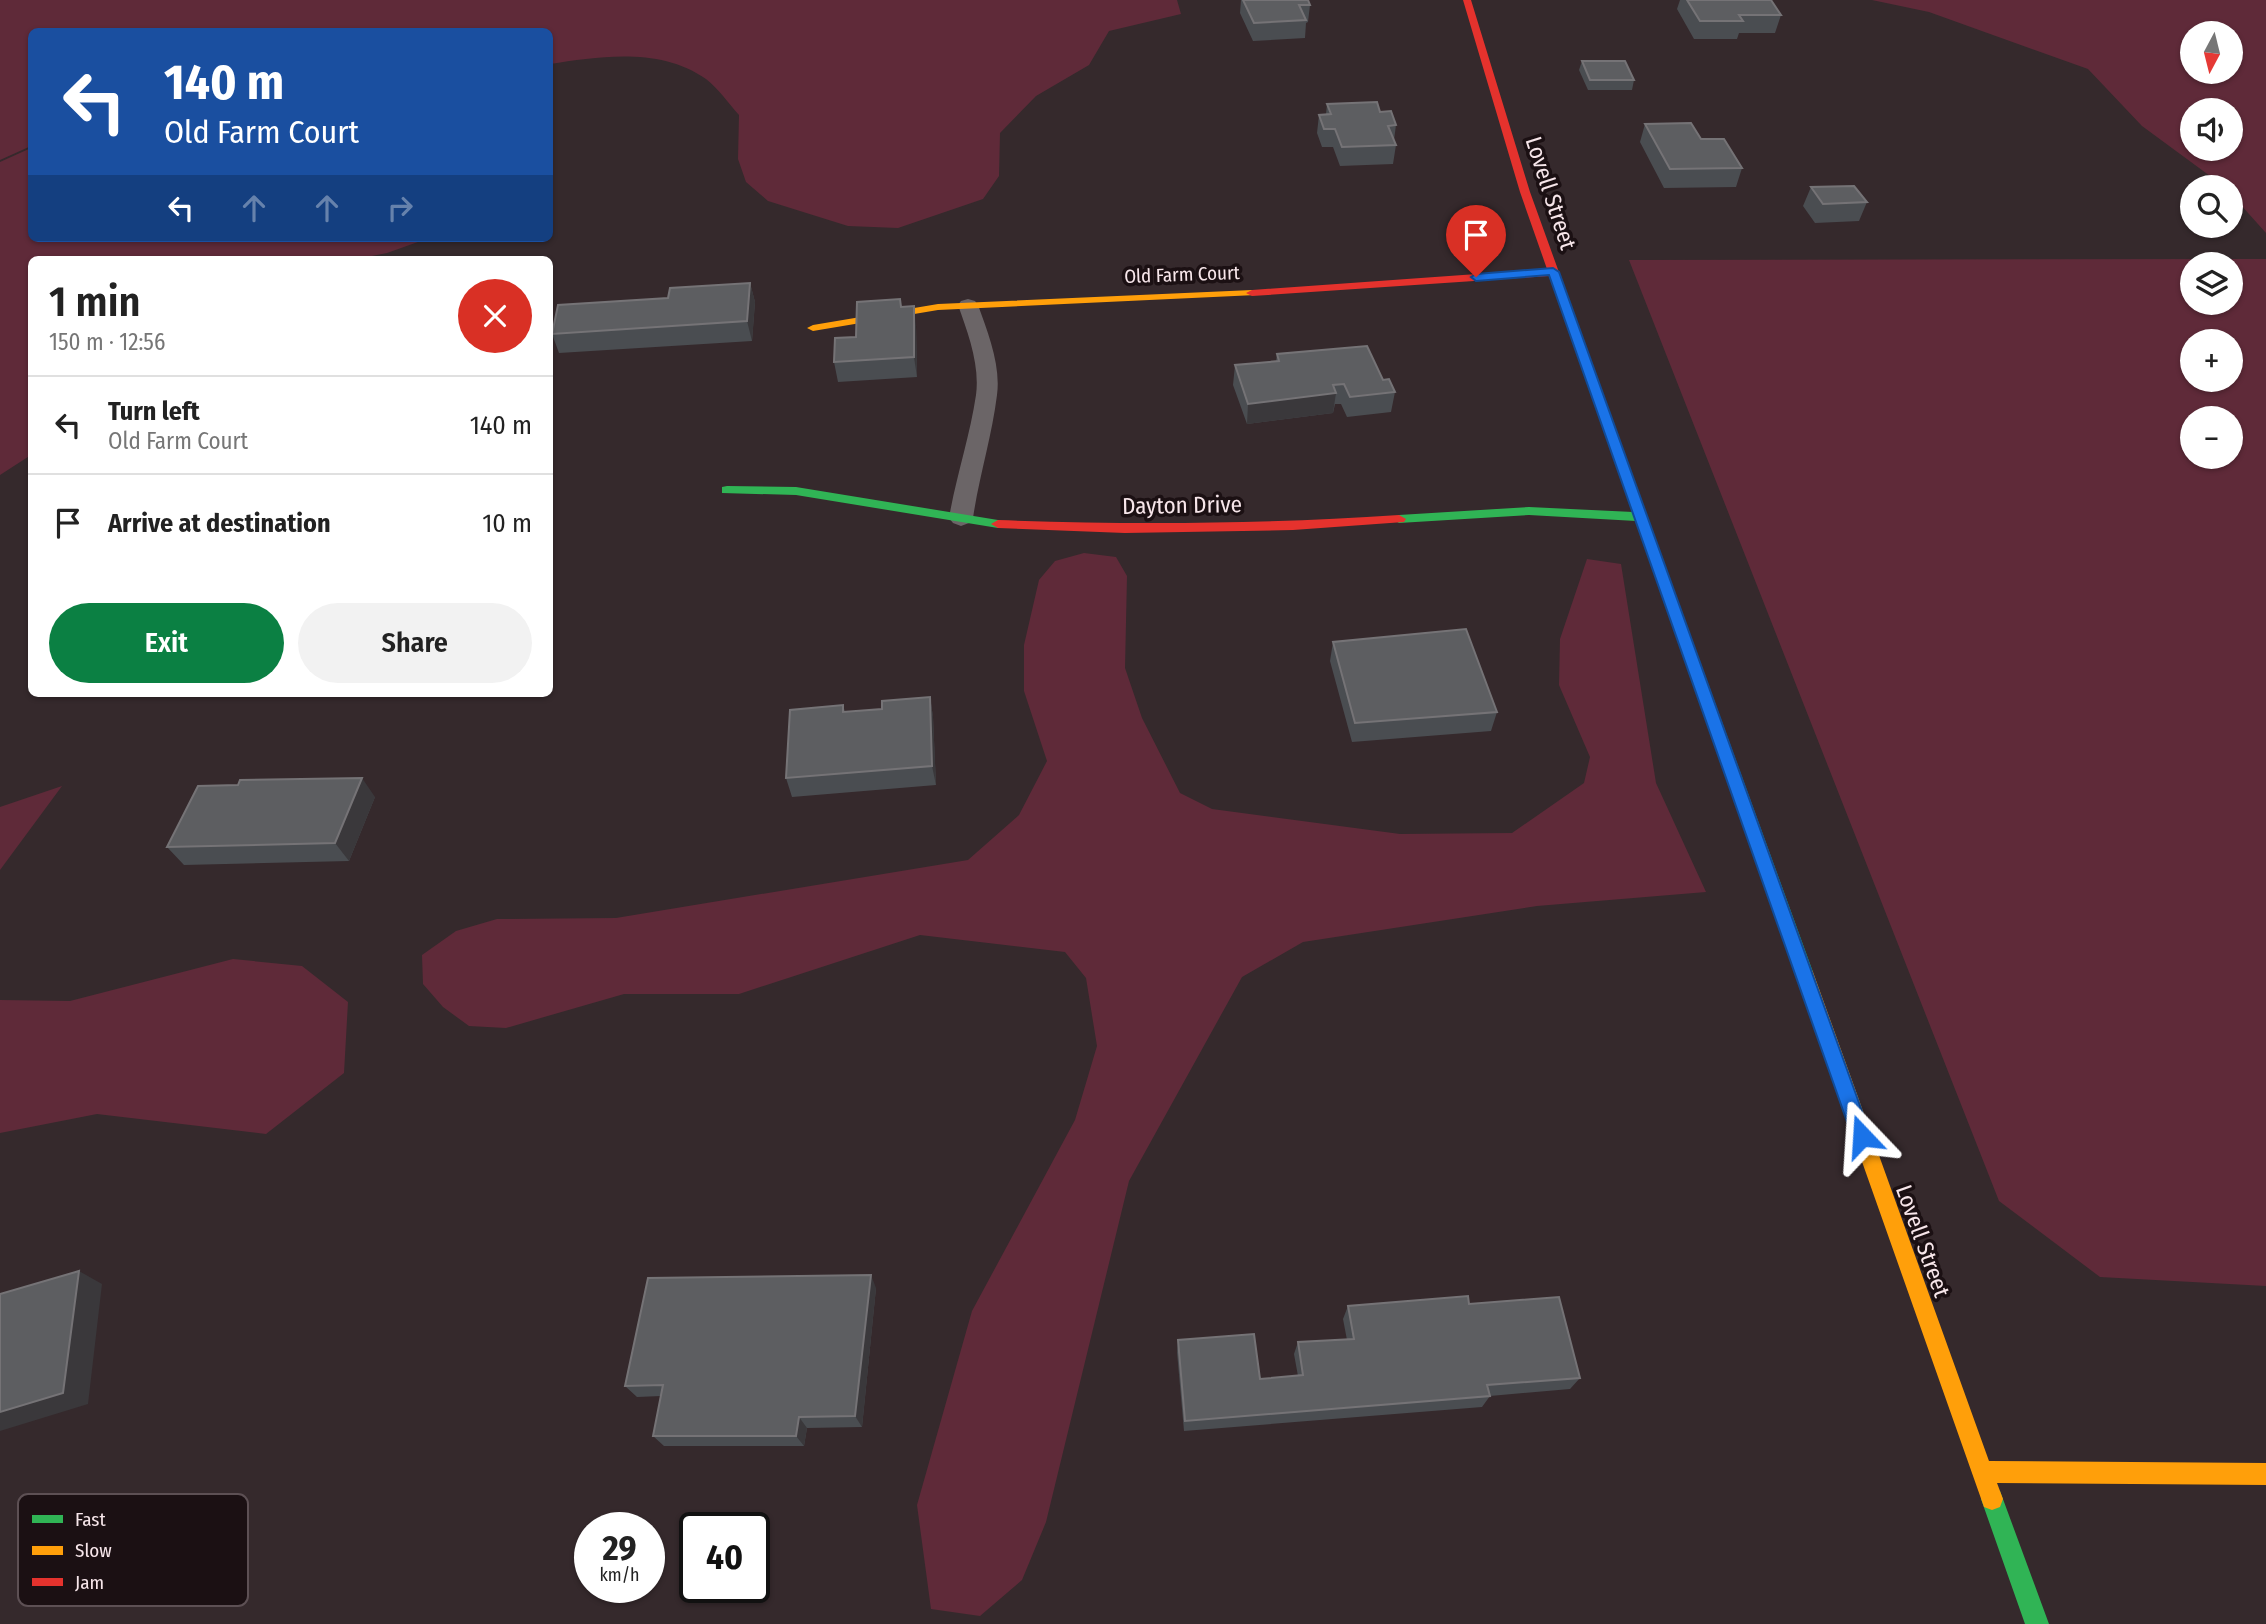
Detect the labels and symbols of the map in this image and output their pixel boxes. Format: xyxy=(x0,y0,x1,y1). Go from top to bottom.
north arrow xyxy=(2180,21,2244,84)
street label: Lovell Street xyxy=(1520,133,1583,254)
pin xyxy=(1446,205,1506,277)
street label: Old Farm Court xyxy=(1124,261,1241,288)
street label: Dayton Drive xyxy=(1122,490,1242,520)
position arrow xyxy=(1825,1099,1899,1173)
street label: Lovell Street xyxy=(1890,1181,1956,1301)
legend xyxy=(18,1494,248,1606)
text: Fast xyxy=(75,1508,106,1531)
speed limit sign: 40 xyxy=(679,1512,770,1603)
text: Slow xyxy=(75,1539,112,1562)
text: Jam xyxy=(75,1571,104,1594)

